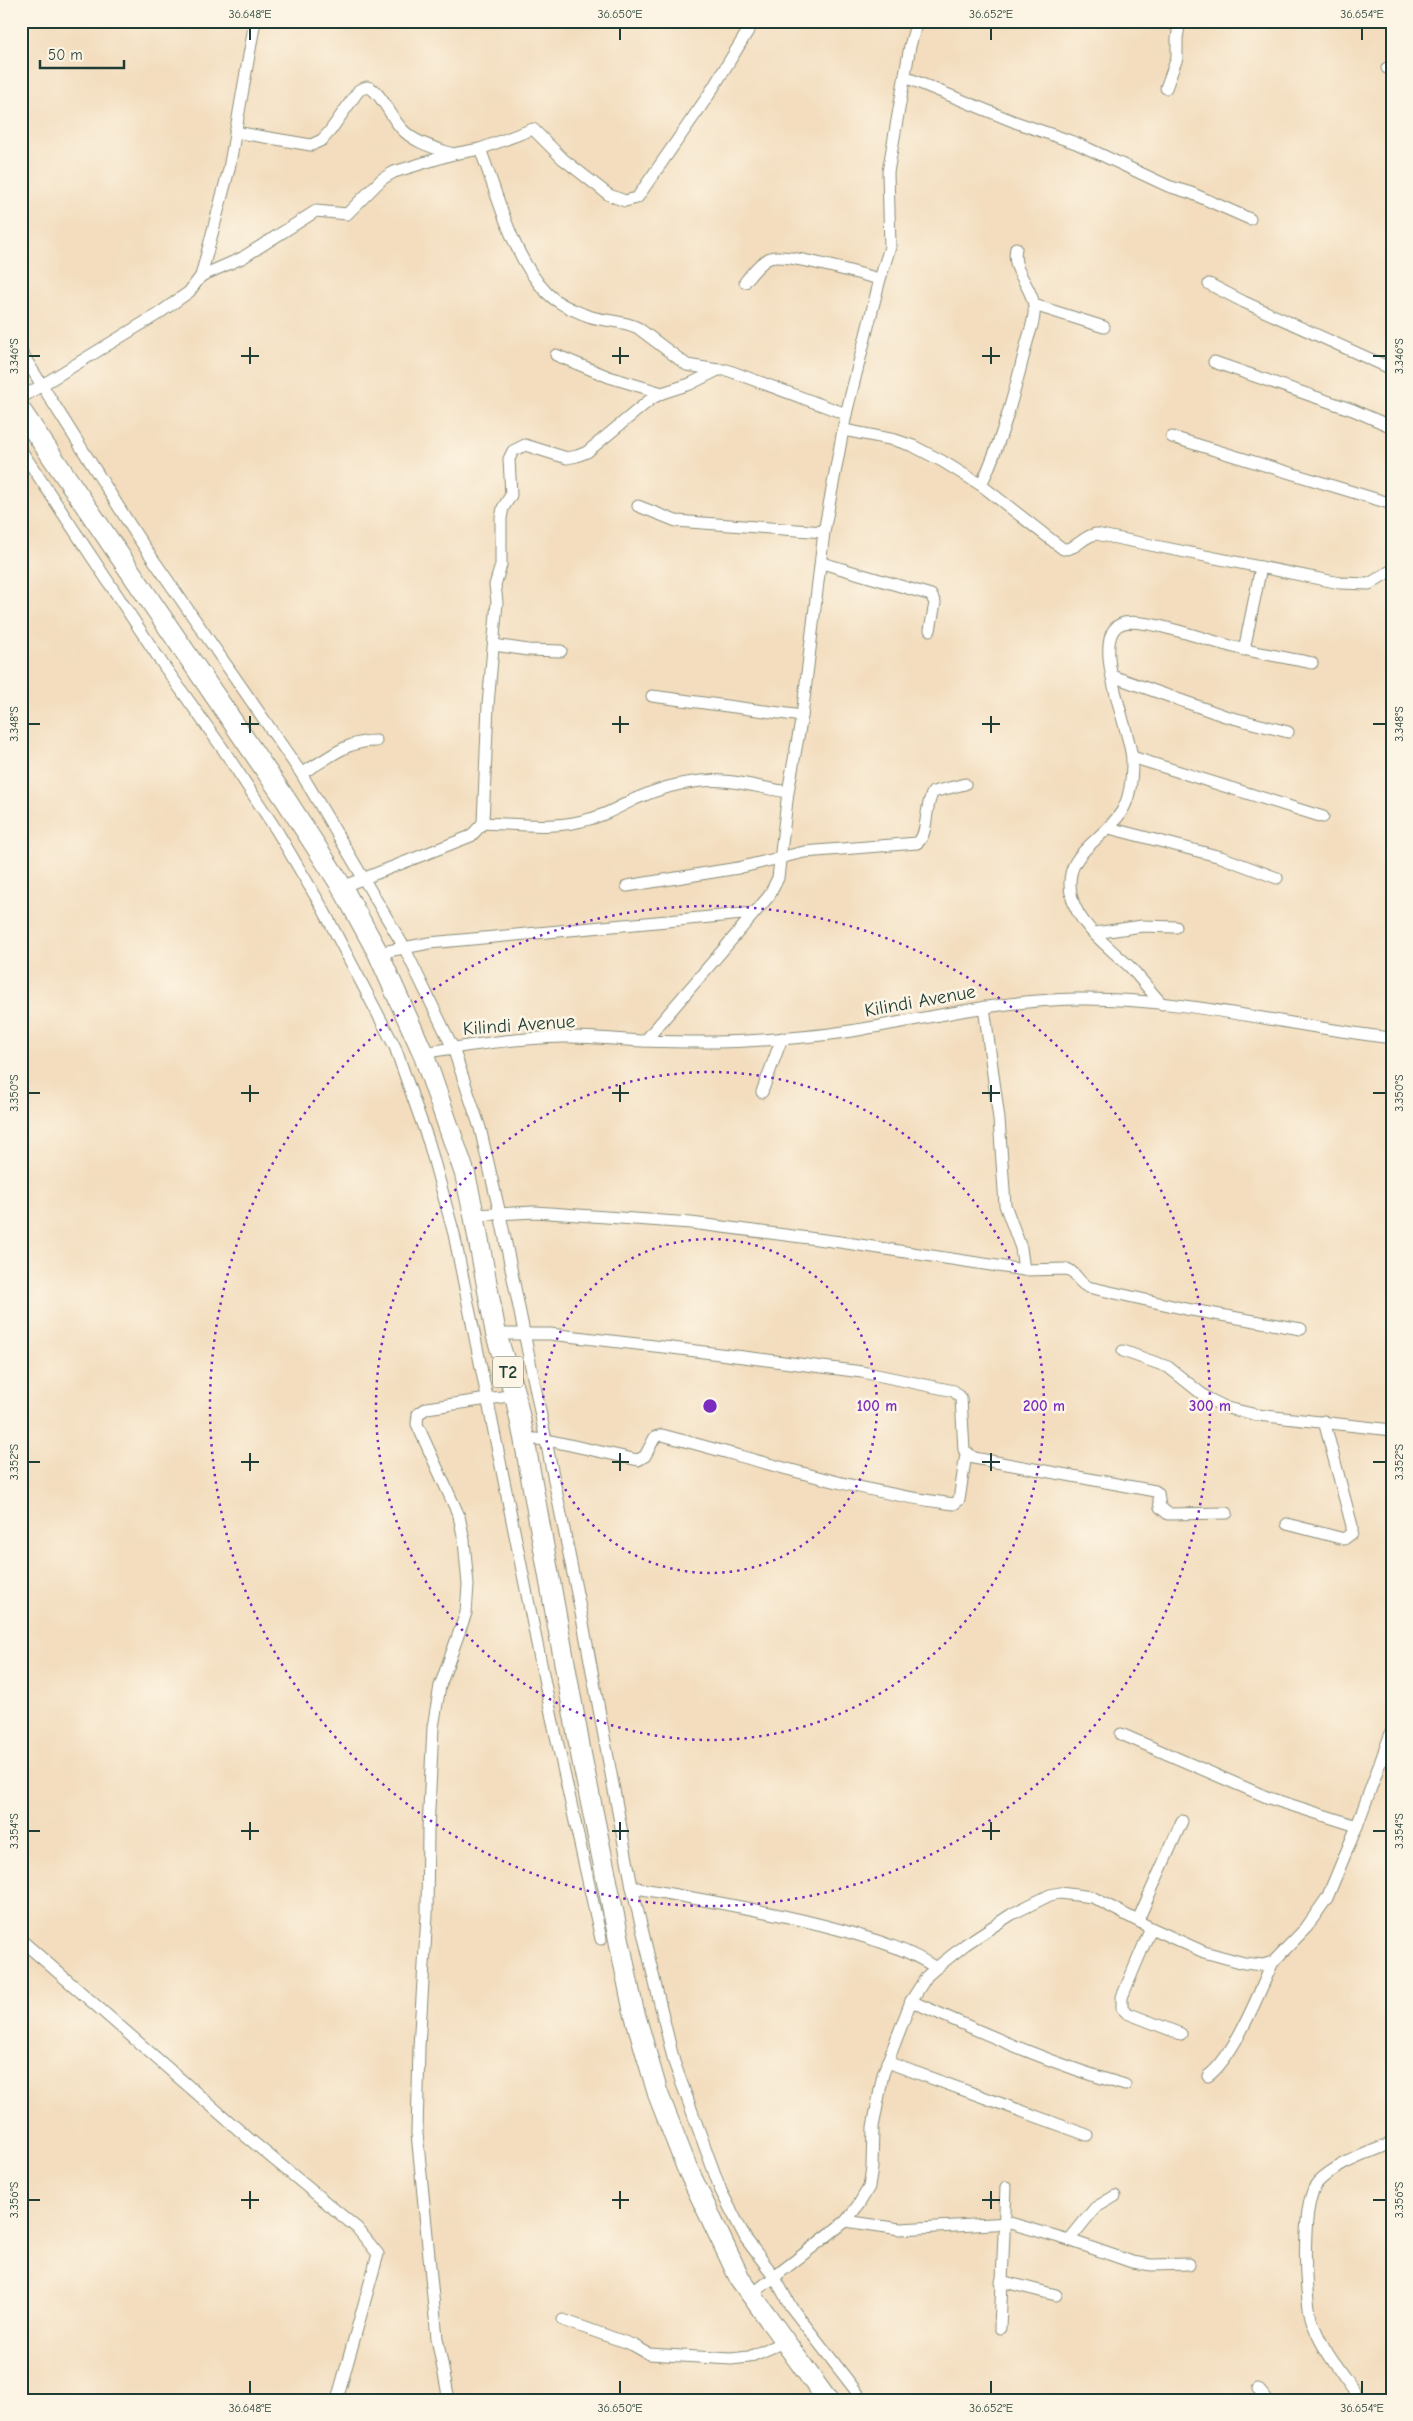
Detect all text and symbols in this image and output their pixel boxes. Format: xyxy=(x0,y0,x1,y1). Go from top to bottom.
text: 36.648°E xyxy=(228,7,272,21)
text: 36.650°E xyxy=(598,7,642,21)
text: 36.652°E xyxy=(969,7,1013,21)
text: 36.654°E xyxy=(1340,7,1384,21)
scale bar xyxy=(40,38,124,70)
text: 50 m xyxy=(48,46,83,64)
text: 3.346°S xyxy=(7,338,21,374)
text: 3.346°S xyxy=(1392,338,1406,374)
text: 3.348°S xyxy=(7,706,21,742)
text: 3.348°S xyxy=(1392,706,1406,742)
street label: Kilindi Avenue xyxy=(863,980,977,1022)
street label: Kilindi Avenue xyxy=(462,1010,576,1040)
text: 3.350°S xyxy=(7,1074,21,1112)
text: 3.350°S xyxy=(1392,1074,1406,1112)
road number: T2 xyxy=(493,1356,523,1388)
centre of rings xyxy=(701,1397,719,1415)
text: 100 m xyxy=(857,1397,897,1415)
text: 200 m xyxy=(1023,1397,1065,1415)
text: 300 m xyxy=(1189,1397,1231,1415)
text: 3.352°S xyxy=(7,1443,21,1480)
text: 3.352°S xyxy=(1392,1443,1406,1480)
text: 3.354°S xyxy=(7,1813,21,1849)
text: 3.354°S xyxy=(1392,1813,1406,1849)
text: 3.356°S xyxy=(7,2181,21,2218)
text: 3.356°S xyxy=(1392,2181,1406,2218)
text: 36.648°E xyxy=(228,2401,272,2415)
text: 36.650°E xyxy=(598,2401,642,2415)
text: 36.652°E xyxy=(969,2401,1013,2415)
text: 36.654°E xyxy=(1340,2401,1384,2415)

